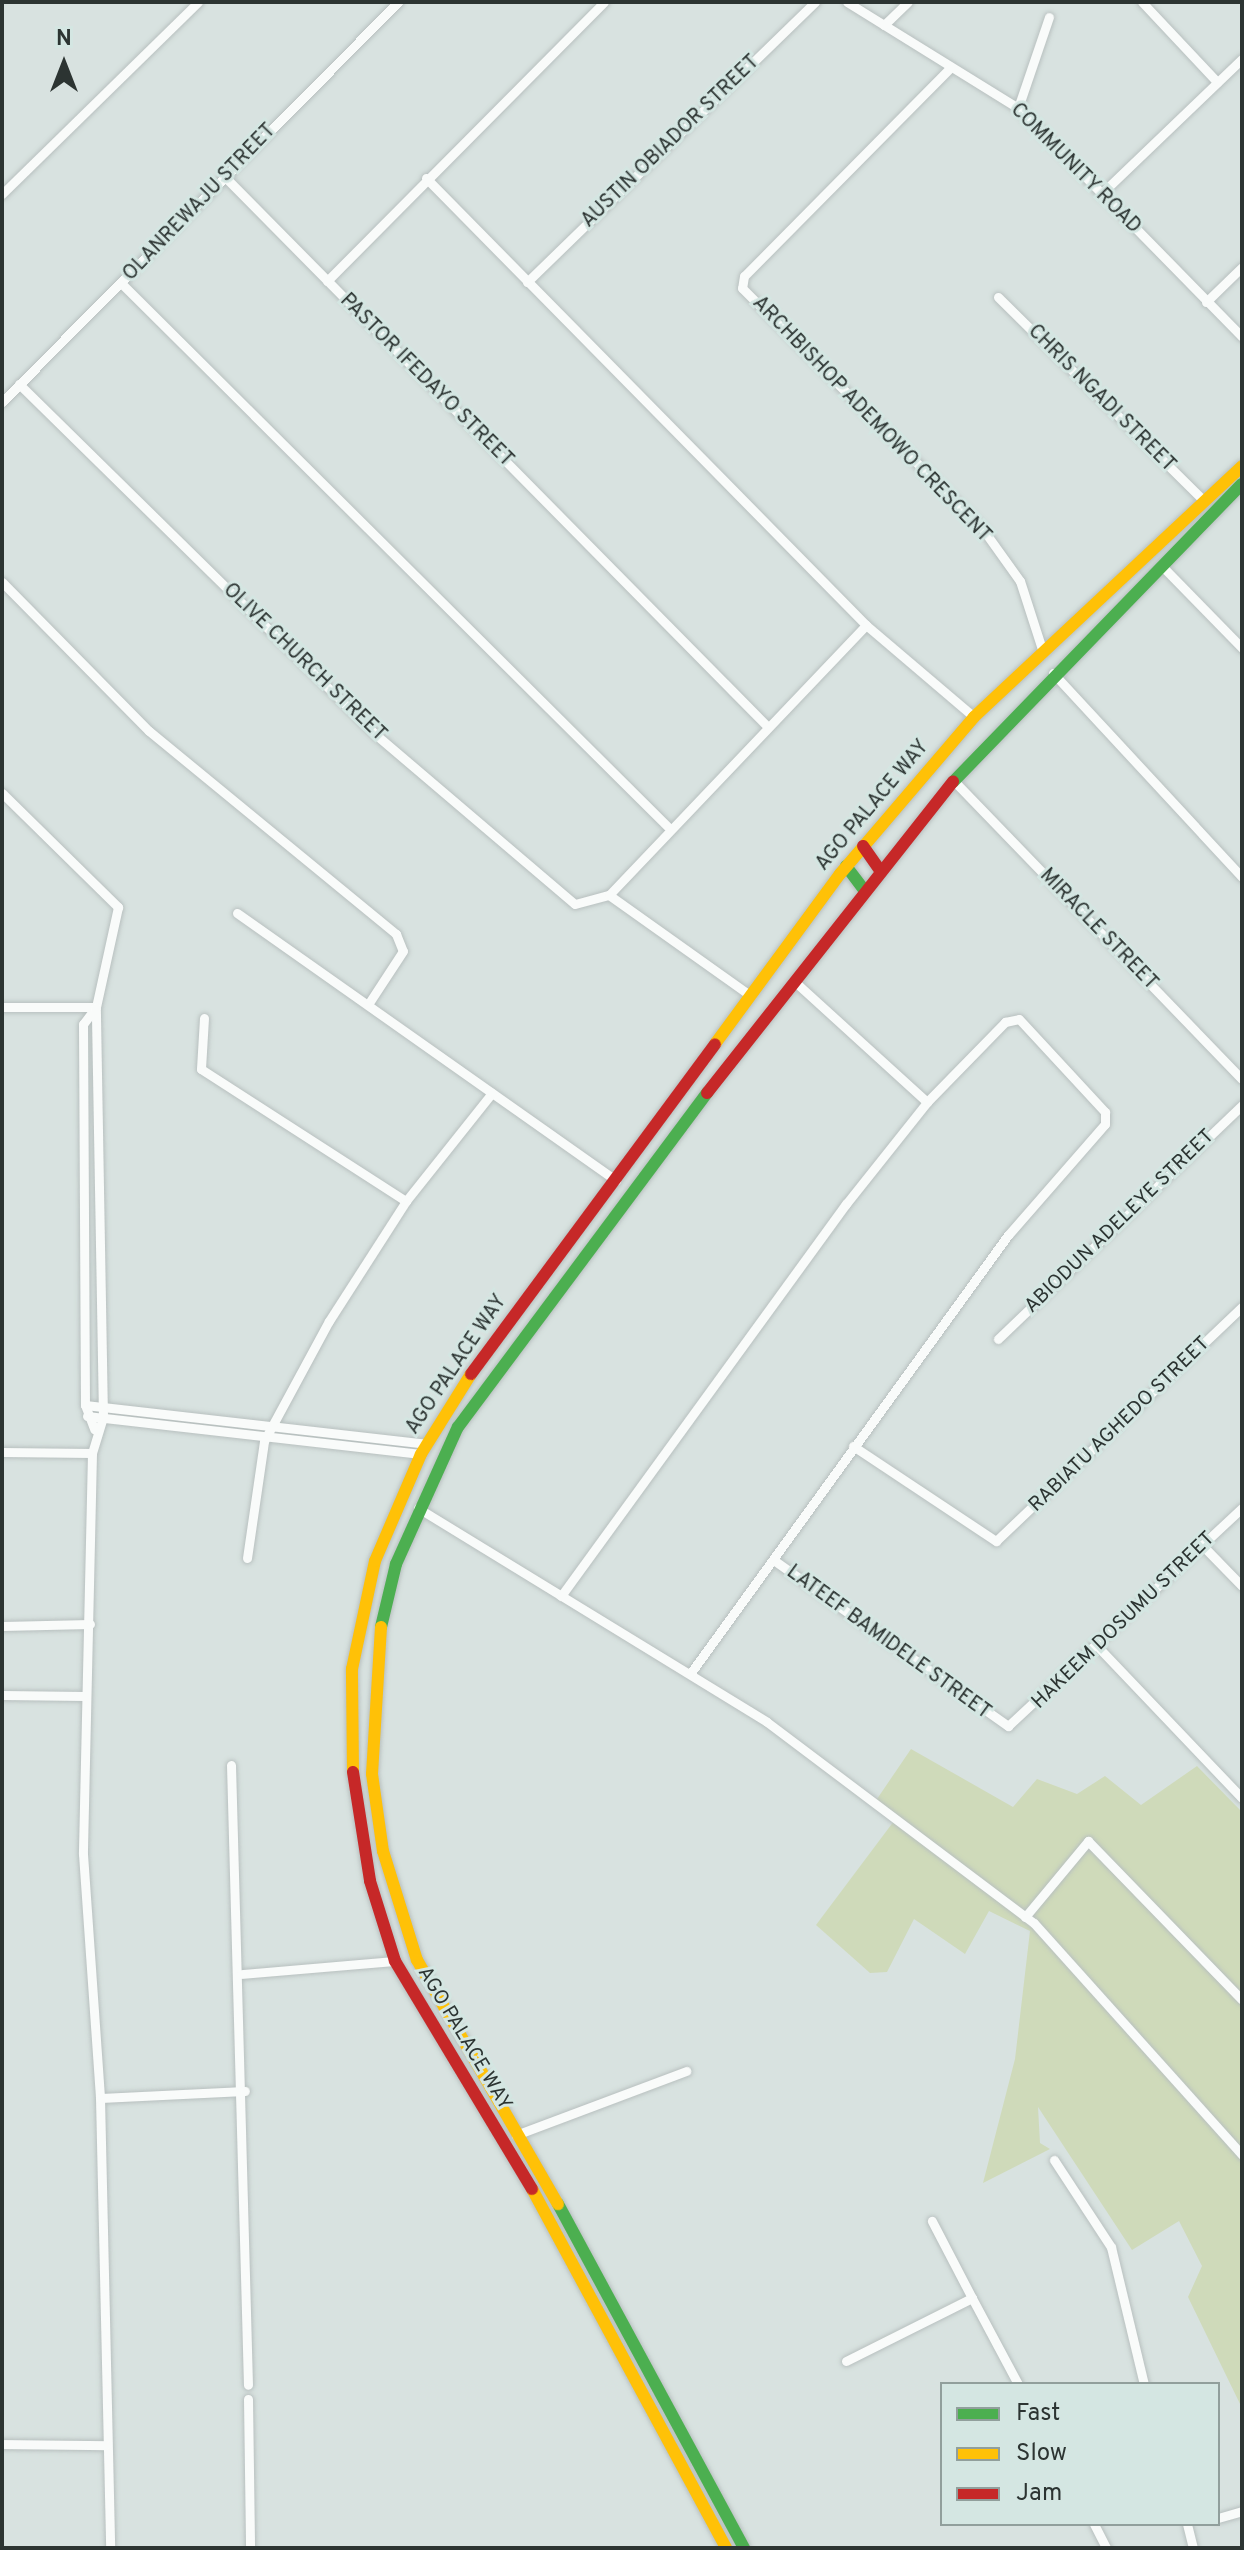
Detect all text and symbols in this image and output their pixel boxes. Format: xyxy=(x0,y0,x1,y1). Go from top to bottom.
north arrow xyxy=(24,24,104,104)
text: N xyxy=(56,26,72,53)
street label: AUSTIN OBIADOR STREET xyxy=(577,51,765,233)
street label: COMMUNITY ROAD xyxy=(1004,98,1146,240)
street label: OLANREWAJU STREET xyxy=(119,119,281,287)
street label: PASTOR IFEDAYO STREET xyxy=(334,289,518,473)
street label: ARCHBISHOP ADEMOWO CRESCENT xyxy=(746,291,996,549)
street label: CHRIS NGADI STREET xyxy=(1022,320,1180,478)
street label: OLIVE CHURCH STREET xyxy=(217,579,391,747)
street label: AGO PALACE WAY xyxy=(811,736,935,876)
street label: MIRACLE STREET xyxy=(1034,864,1162,996)
street label: ABIODUN ADELEYE STREET xyxy=(1020,1125,1220,1319)
street label: AGO PALACE WAY xyxy=(401,1290,513,1440)
street label: RABIATU AGHEDO STREET xyxy=(1024,1332,1216,1518)
street label: HAKEEM DOSUMU STREET xyxy=(1028,1527,1220,1715)
street label: LATEEF BAMIDELE STREET xyxy=(781,1561,995,1725)
street label: AGO PALACE WAY xyxy=(412,1963,516,2115)
legend xyxy=(940,2382,1220,2526)
text: Fast xyxy=(1016,2399,1060,2429)
text: Slow xyxy=(1016,2439,1067,2469)
text: Jam xyxy=(1016,2479,1062,2509)

